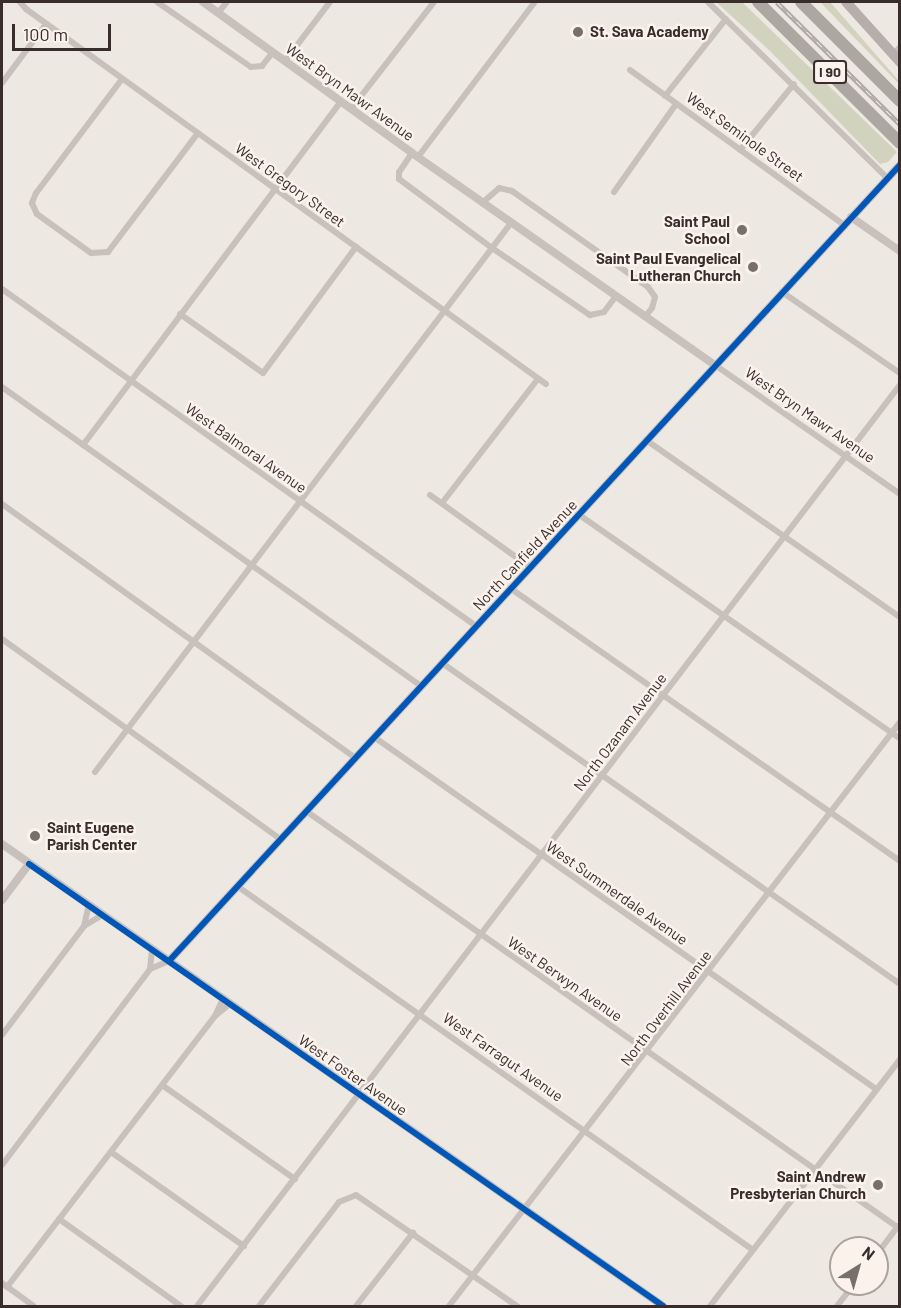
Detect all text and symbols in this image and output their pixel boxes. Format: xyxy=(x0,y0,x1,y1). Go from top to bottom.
scale bar xyxy=(15,12,114,50)
text: 100 m xyxy=(23,23,68,45)
place label: St. Sava Academy xyxy=(590,23,709,41)
marker: St. Sava Academy xyxy=(571,25,585,39)
street label: West Bryn Mawr Avenue xyxy=(282,39,418,145)
road number: I 90 xyxy=(812,61,848,83)
street label: West Seminole Street xyxy=(683,88,807,186)
street label: West Gregory Street xyxy=(232,139,348,231)
place label: Saint Paul School xyxy=(664,212,730,247)
marker: Saint Paul School xyxy=(735,223,749,237)
place label: Saint Paul Evangelical Lutheran Church xyxy=(596,249,741,284)
marker: Saint Paul Evangelical Lutheran Church xyxy=(746,260,760,274)
street label: West Bryn Mawr Avenue xyxy=(742,363,878,467)
street label: West Balmoral Avenue xyxy=(182,399,310,497)
street label: North Canfield Avenue xyxy=(469,496,581,614)
street label: North Ozanam Avenue xyxy=(570,669,670,795)
place label: Saint Eugene Parish Center xyxy=(47,818,137,853)
marker: Saint Eugene Parish Center xyxy=(28,829,42,843)
street label: West Summerdale Avenue xyxy=(543,837,691,949)
street label: West Berwyn Avenue xyxy=(504,933,626,1025)
street label: North Overhill Avenue xyxy=(617,947,715,1069)
street label: West Farragut Avenue xyxy=(440,1009,566,1105)
street label: West Foster Avenue xyxy=(295,1031,411,1119)
place label: Saint Andrew Presbyterian Church xyxy=(730,1167,866,1202)
marker: Saint Andrew Presbyterian Church xyxy=(871,1178,885,1192)
north arrow xyxy=(829,1236,889,1296)
text: N xyxy=(859,1242,879,1264)

